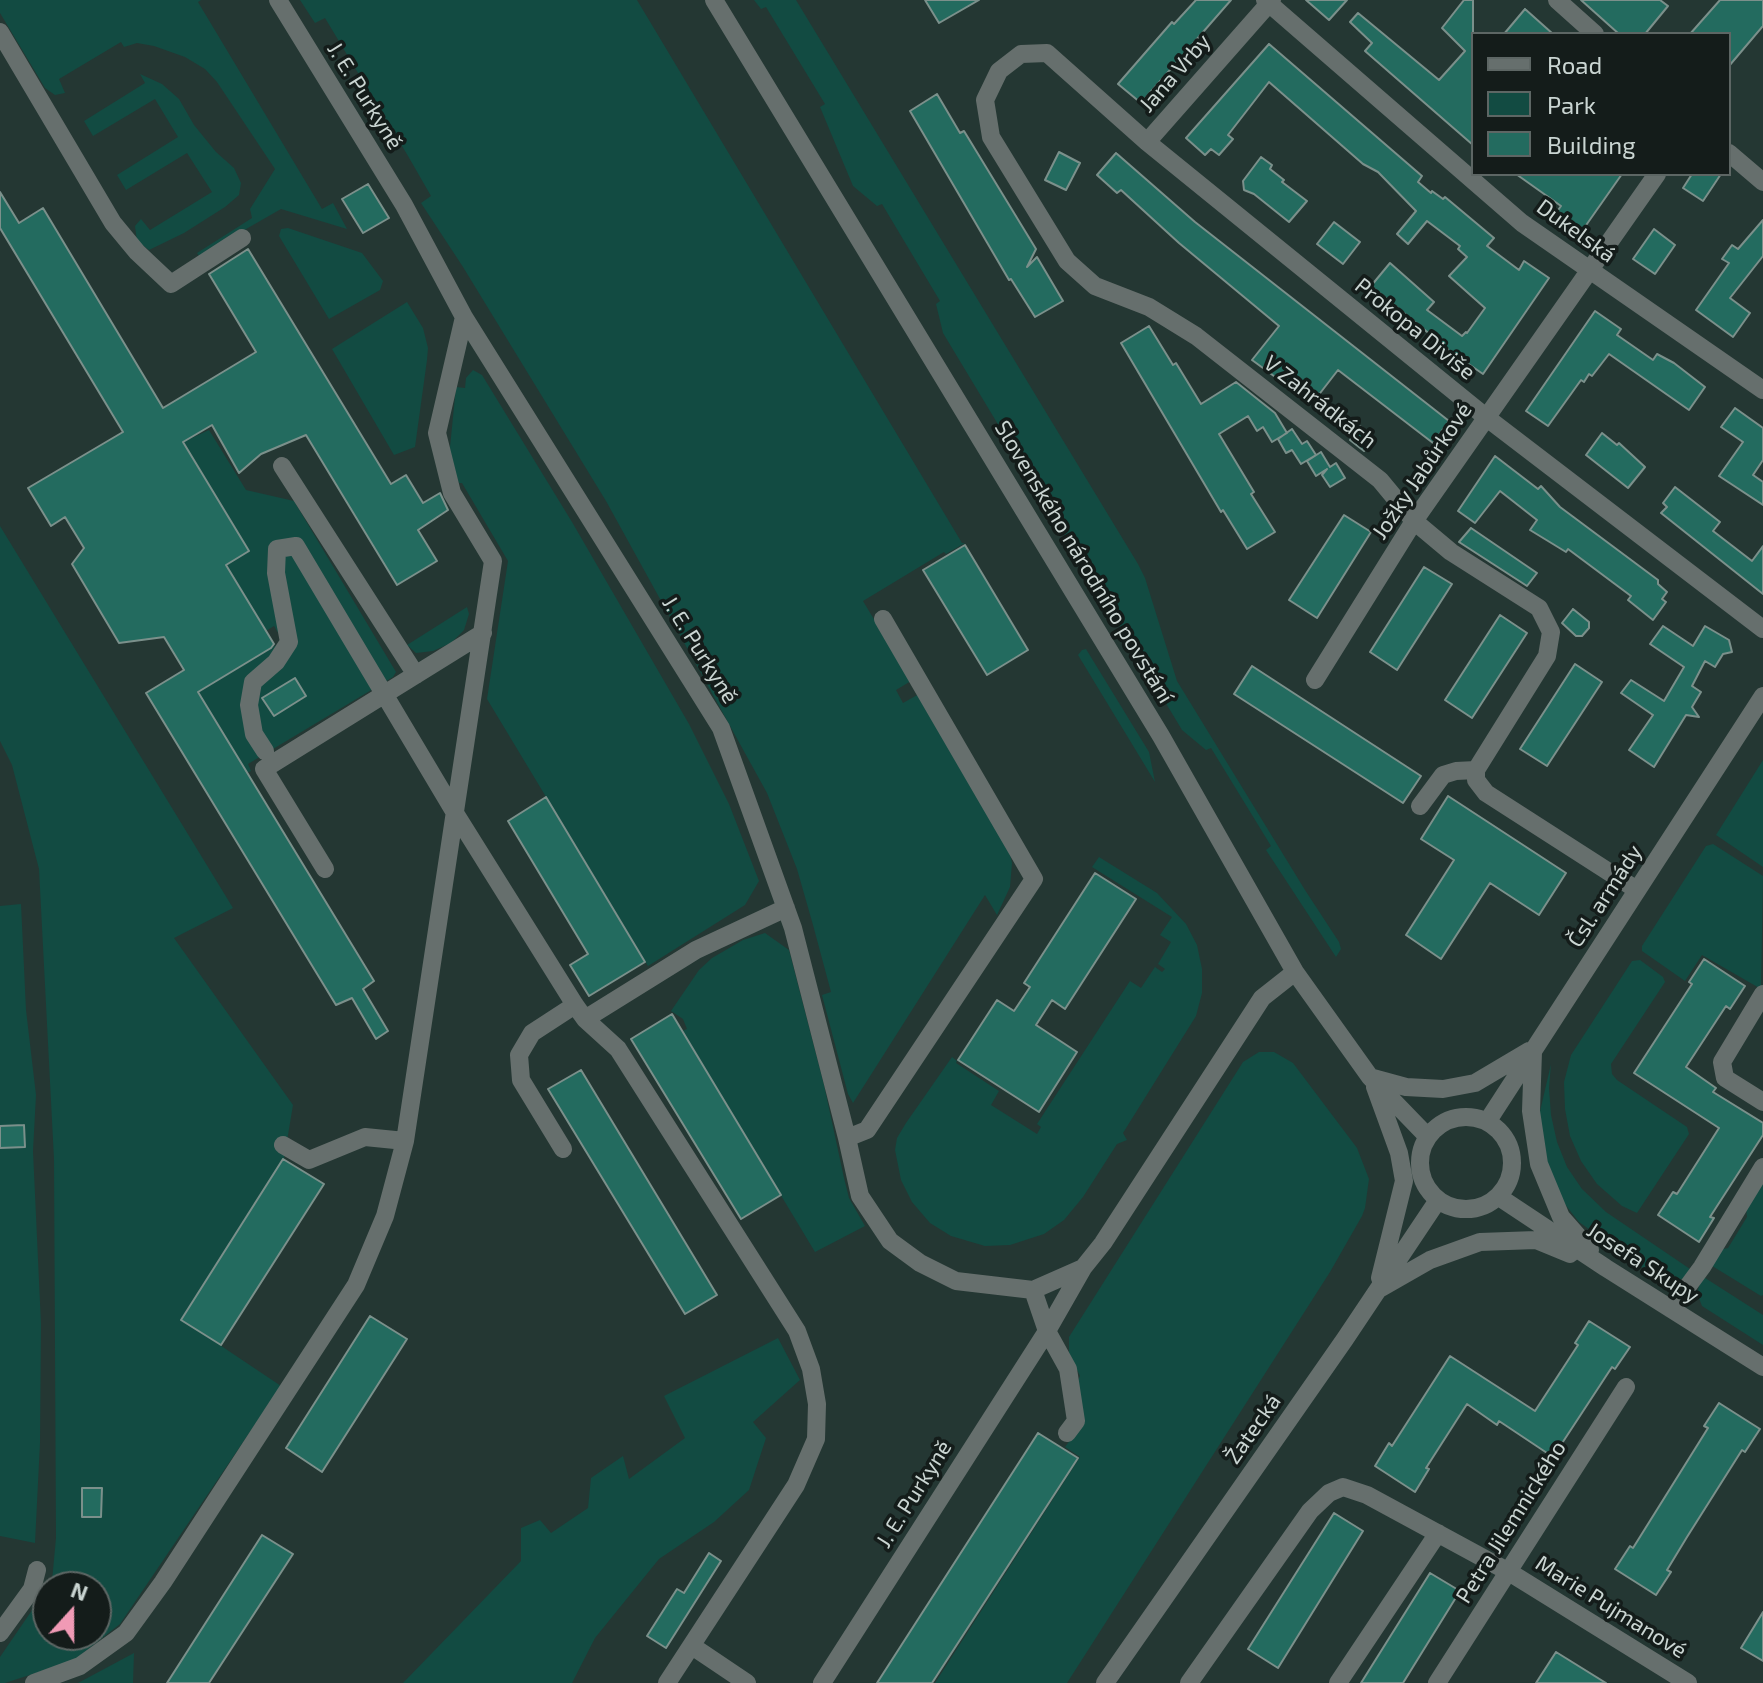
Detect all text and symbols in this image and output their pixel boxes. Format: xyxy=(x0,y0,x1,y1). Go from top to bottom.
street label: Jana Vrby xyxy=(1134,28,1216,118)
legend xyxy=(1471,32,1731,176)
street label: J. E. Purkyně xyxy=(322,38,408,154)
text: Road xyxy=(1547,50,1602,79)
text: Park xyxy=(1547,90,1596,119)
text: Building xyxy=(1547,130,1636,159)
street label: Dukelská xyxy=(1532,194,1620,268)
street label: Prokopa Diviše xyxy=(1349,272,1481,386)
street label: V Zahrádkách xyxy=(1258,350,1382,454)
street label: Jožky Jabůrkové xyxy=(1367,398,1477,544)
street label: Slovenského národního povstání xyxy=(989,416,1179,708)
street label: J. E. Purkyně xyxy=(657,592,743,708)
street label: Čsl. armády xyxy=(1562,840,1648,952)
street label: Josefa Skupy xyxy=(1582,1217,1704,1309)
street label: Žatecká xyxy=(1220,1389,1286,1469)
street label: J. E. Purkyně xyxy=(871,1436,957,1552)
street label: Petra Jilemnického xyxy=(1450,1436,1572,1608)
street label: Marie Pujmanové xyxy=(1531,1550,1691,1664)
north arrow xyxy=(32,1571,112,1651)
text: N xyxy=(68,1575,92,1605)

